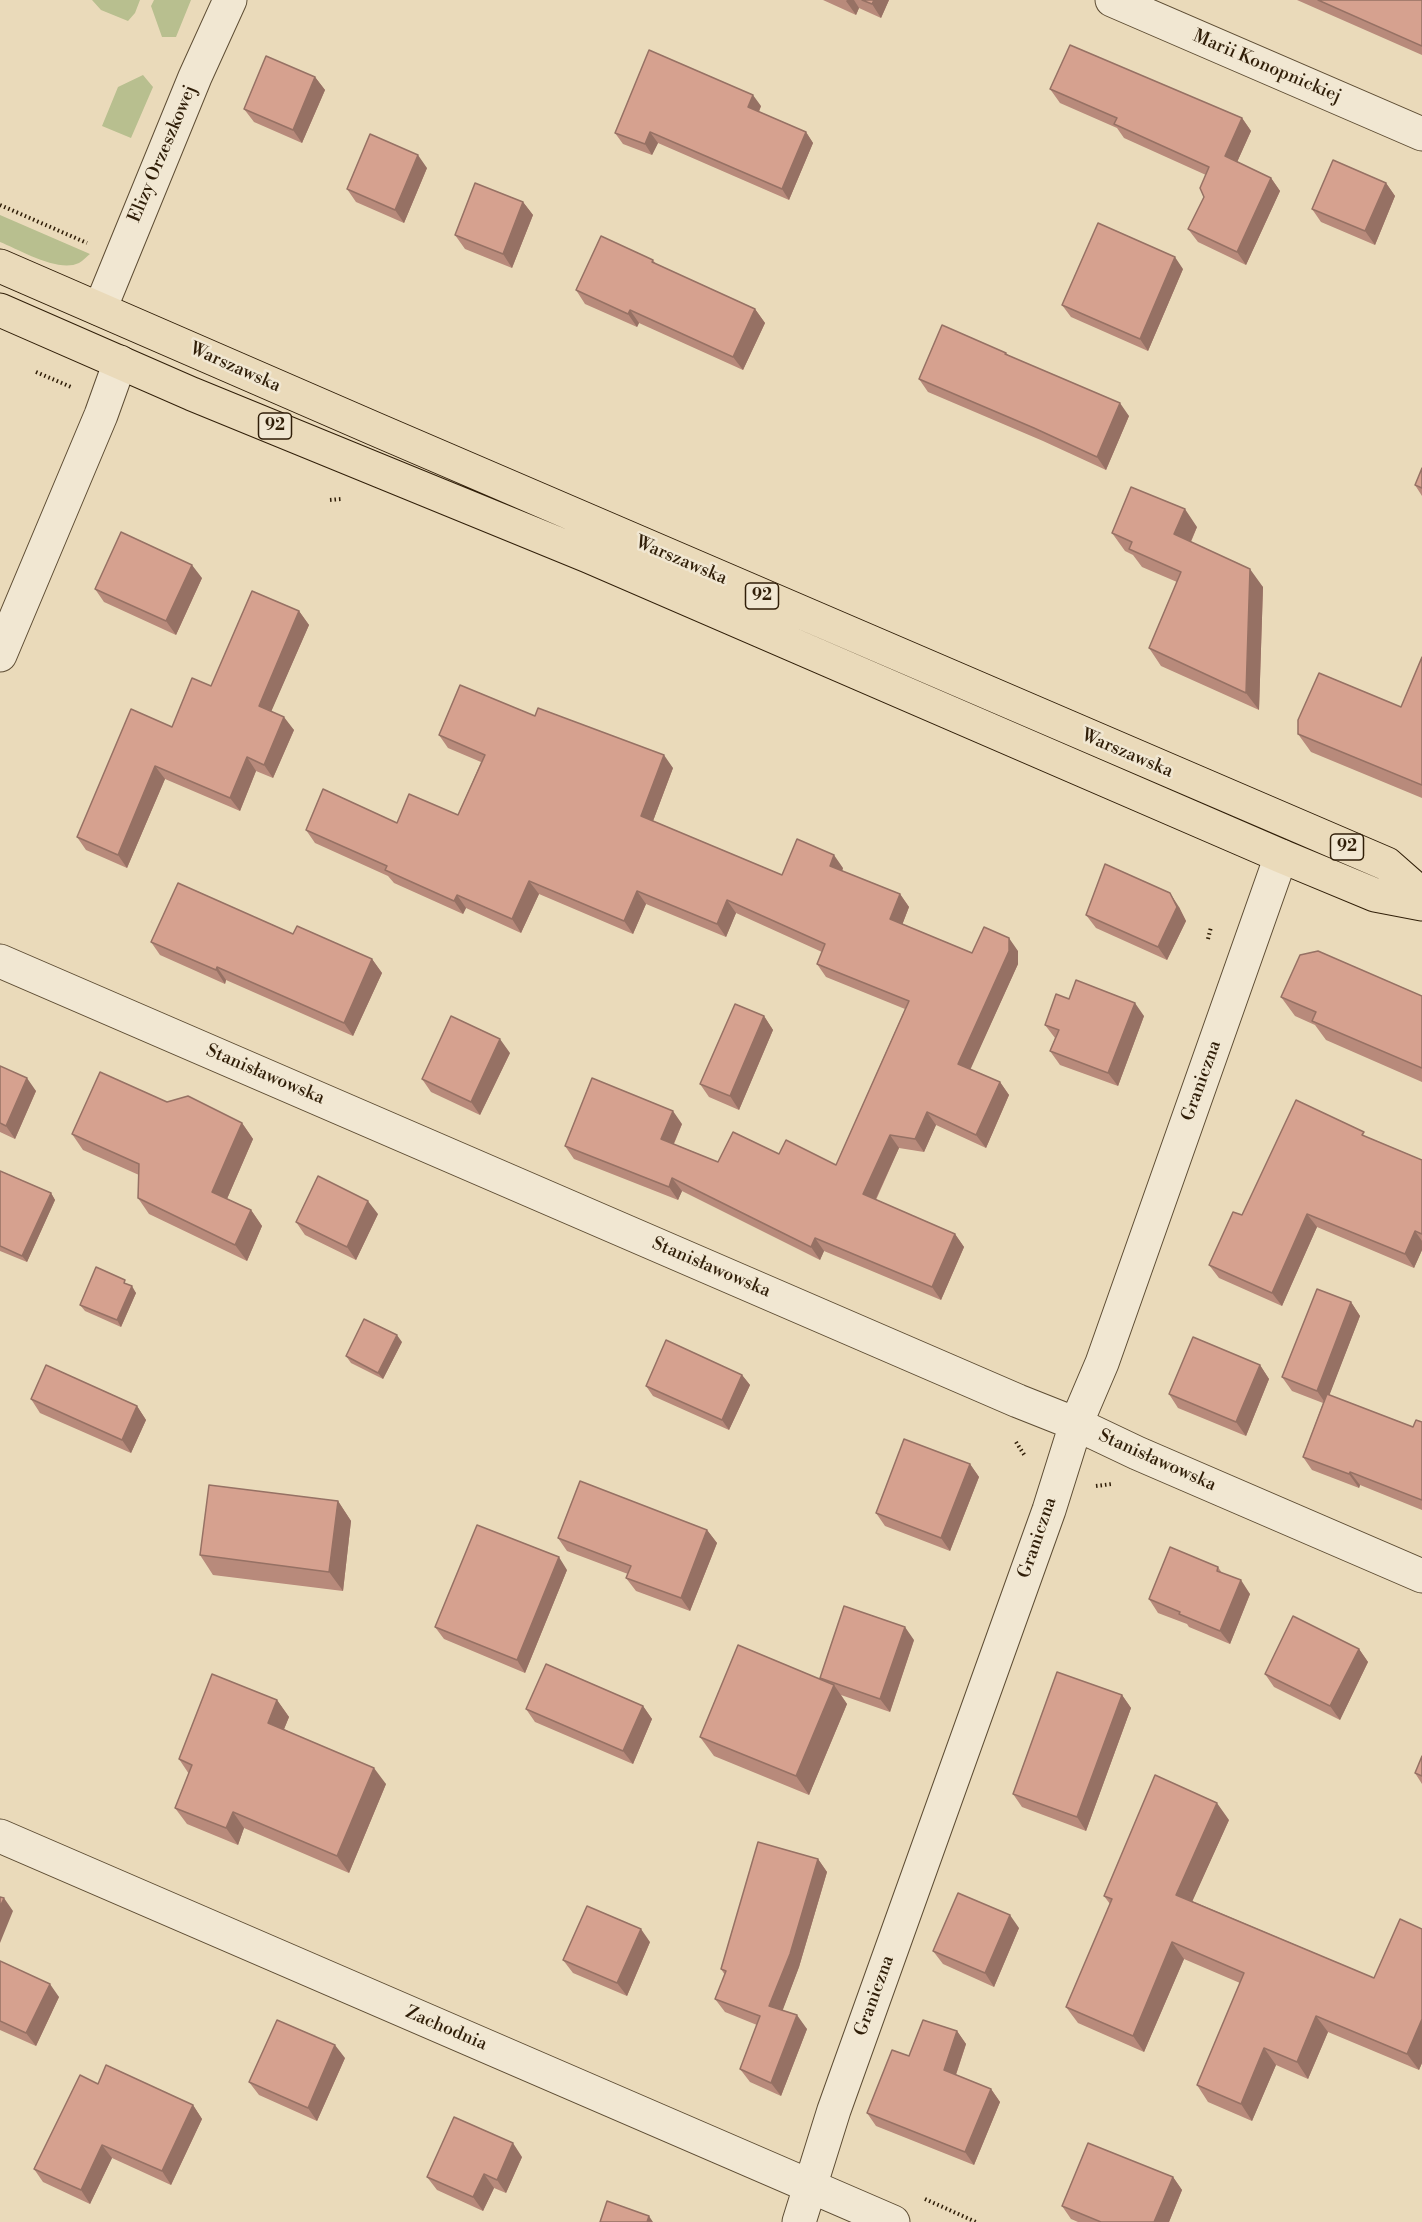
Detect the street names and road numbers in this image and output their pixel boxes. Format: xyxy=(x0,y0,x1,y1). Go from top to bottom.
street label: Marii Konopnickiej xyxy=(1190,26,1344,108)
street label: Elizy Orzeszkowej xyxy=(124,82,202,226)
street label: Warszawska xyxy=(186,338,284,398)
road number: 92 xyxy=(258,413,292,439)
street label: Warszawska xyxy=(632,532,730,590)
road number: 92 xyxy=(746,583,778,609)
street label: Warszawska xyxy=(1078,725,1176,783)
road number: 92 xyxy=(1330,834,1364,860)
street label: Graniczna xyxy=(1177,1038,1227,1124)
street label: Stanisławowska xyxy=(202,1040,328,1110)
street label: Stanisławowska xyxy=(648,1233,774,1303)
street label: Stanisławowska xyxy=(1095,1425,1219,1497)
street label: Graniczna xyxy=(1014,1495,1062,1581)
street label: Graniczna xyxy=(850,1953,900,2039)
street label: Zachodnia xyxy=(402,2002,490,2056)

